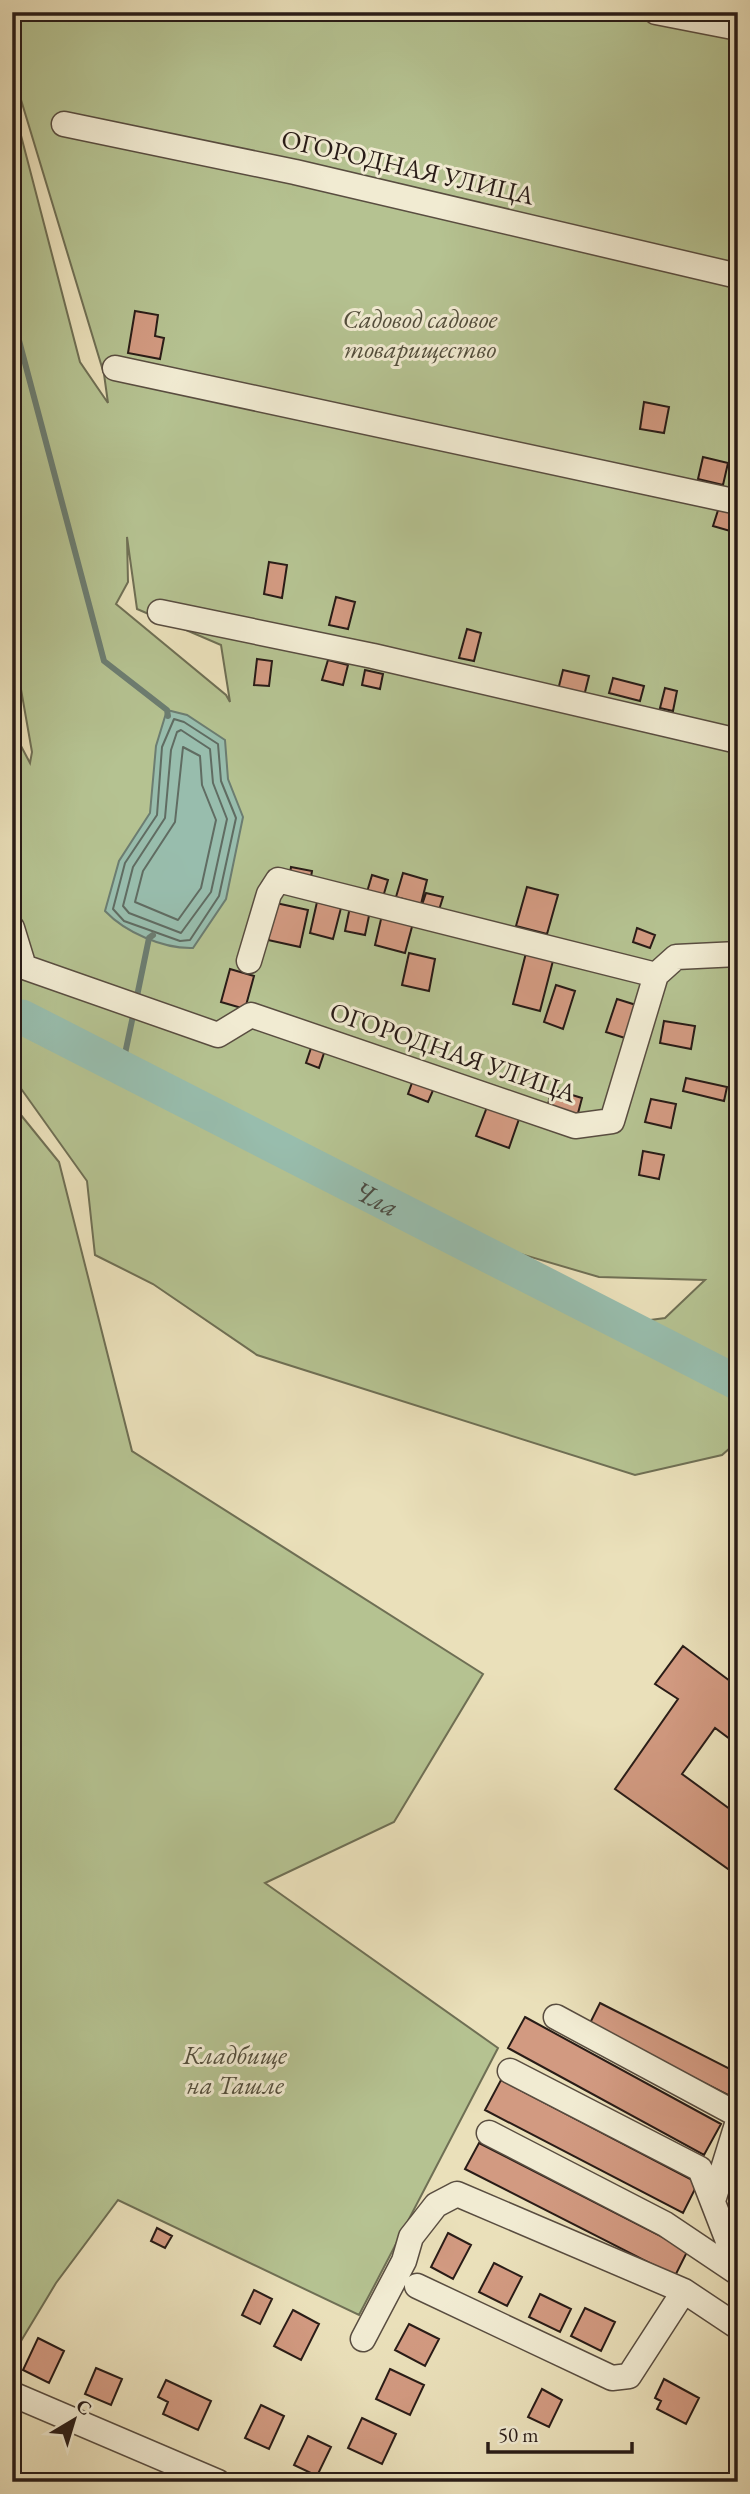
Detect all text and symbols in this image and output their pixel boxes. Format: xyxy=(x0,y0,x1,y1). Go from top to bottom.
street label: ОГОРОДНАЯ УЛИЦА xyxy=(278,121,539,213)
park label: Садовод садовое товарищество xyxy=(343,302,499,366)
street label: ОГОРОДНАЯ УЛИЦА xyxy=(325,994,582,1110)
water label: Чла xyxy=(348,1172,405,1225)
park label: Кладбище на Ташле xyxy=(182,2038,288,2102)
north arrow xyxy=(38,2386,108,2456)
text: С xyxy=(71,2393,97,2421)
scale bar xyxy=(488,2410,631,2454)
text: 50 m xyxy=(498,2421,539,2448)

